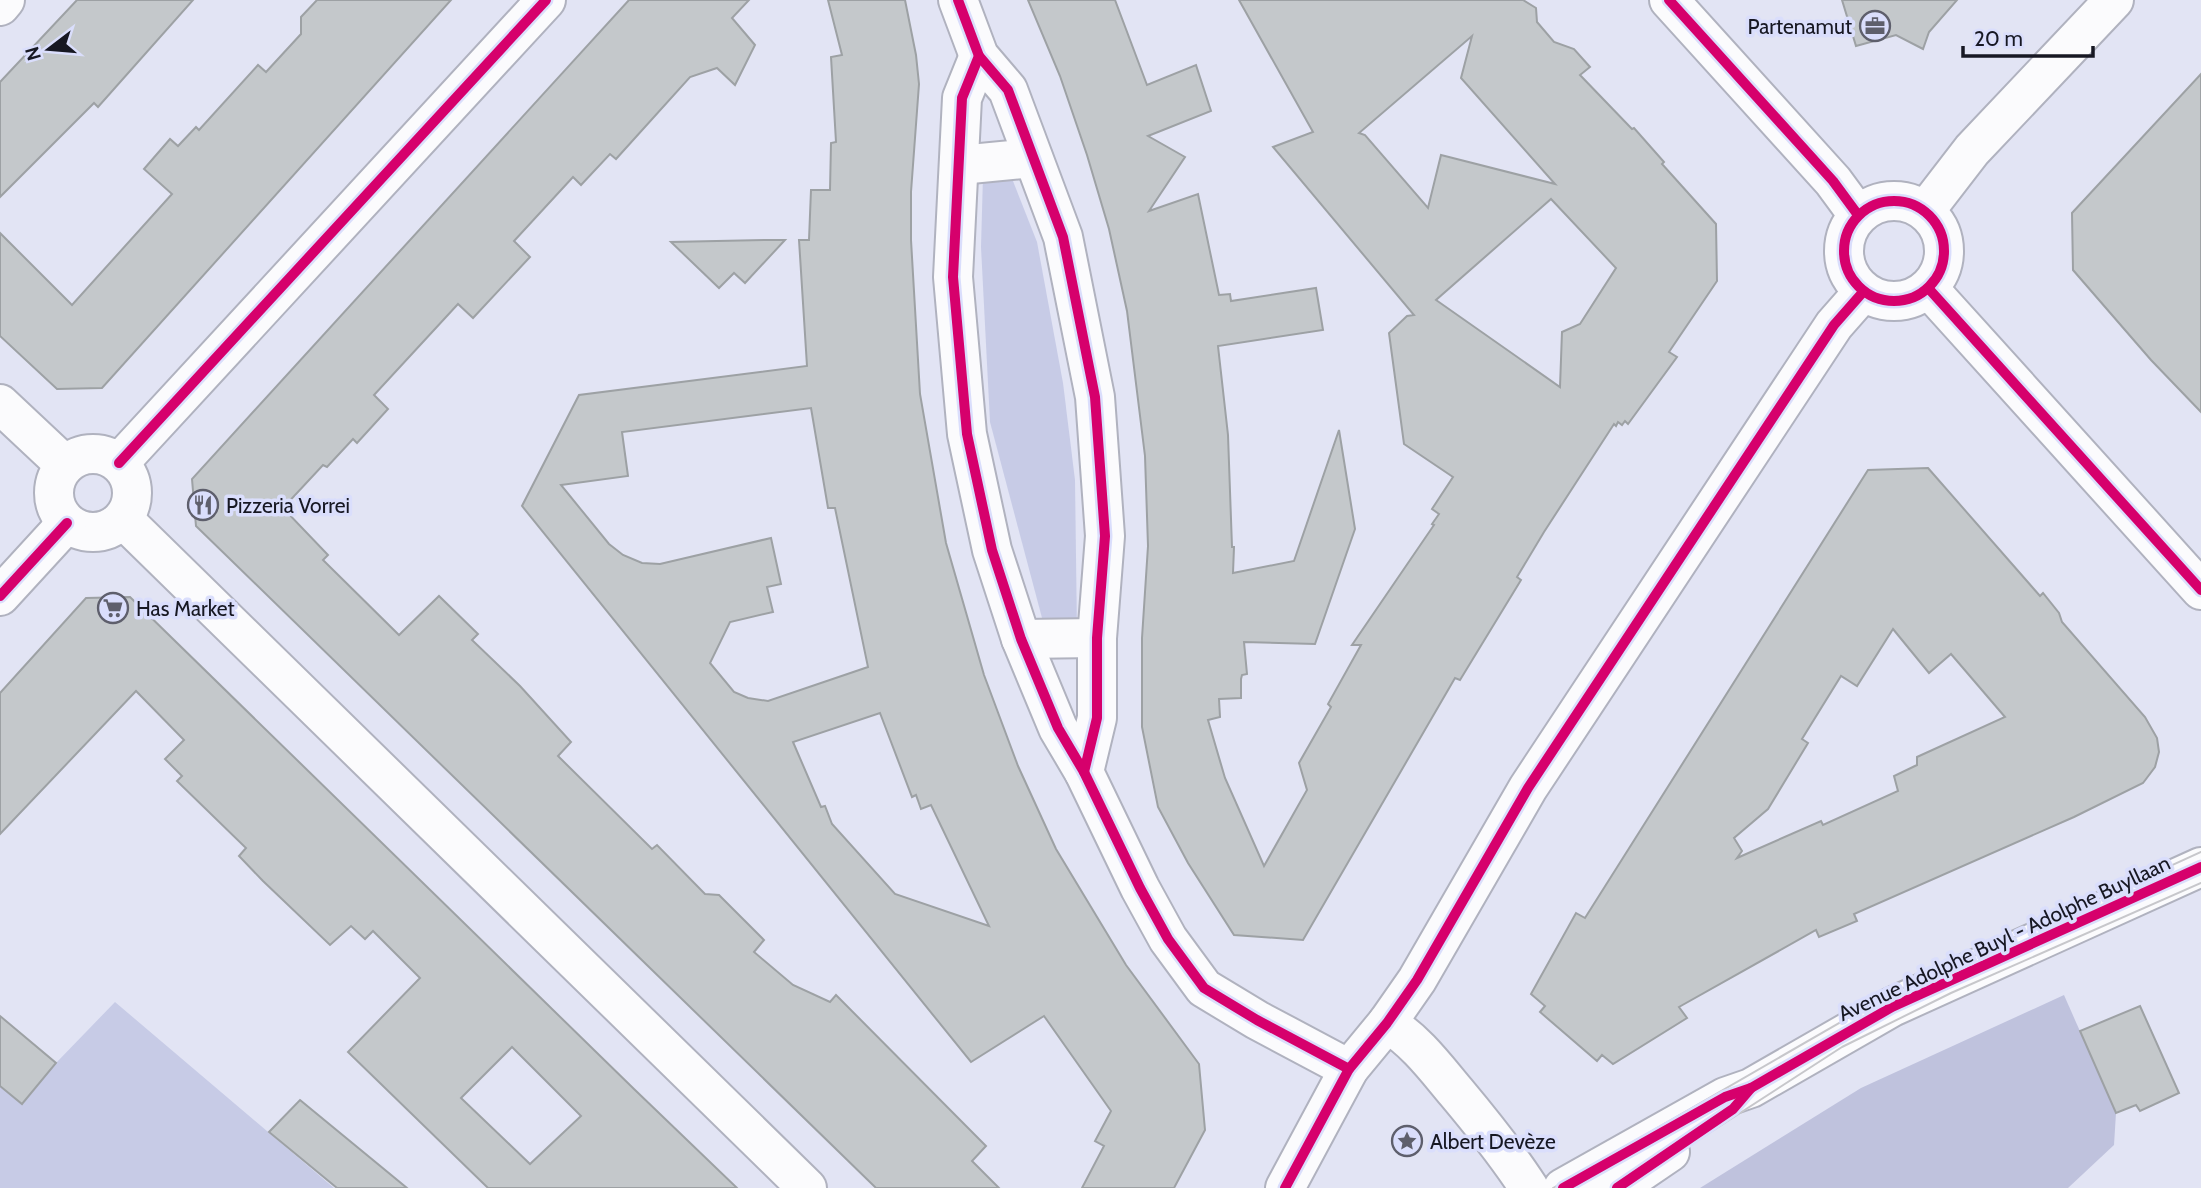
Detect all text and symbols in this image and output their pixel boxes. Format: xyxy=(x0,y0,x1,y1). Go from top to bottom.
office icon: Partenamut xyxy=(1858,9,1892,43)
north arrow xyxy=(14,14,84,84)
place label: Partenamut xyxy=(1748,14,1852,39)
scale bar xyxy=(1963,14,2092,58)
text: 20 m xyxy=(1974,26,2023,51)
text: N xyxy=(20,44,46,63)
restaurant icon: Pizzeria Vorrei xyxy=(186,488,220,522)
place label: Pizzeria Vorrei xyxy=(226,493,350,518)
supermarket icon: Has Market xyxy=(96,591,130,625)
place label: Has Market xyxy=(136,596,235,621)
street label: Avenue Adolphe Buyl - Adolphe Buyllaan xyxy=(1834,850,2174,1026)
place icon: Albert Devèze xyxy=(1390,1124,1424,1158)
place label: Albert Devèze xyxy=(1430,1129,1556,1154)

